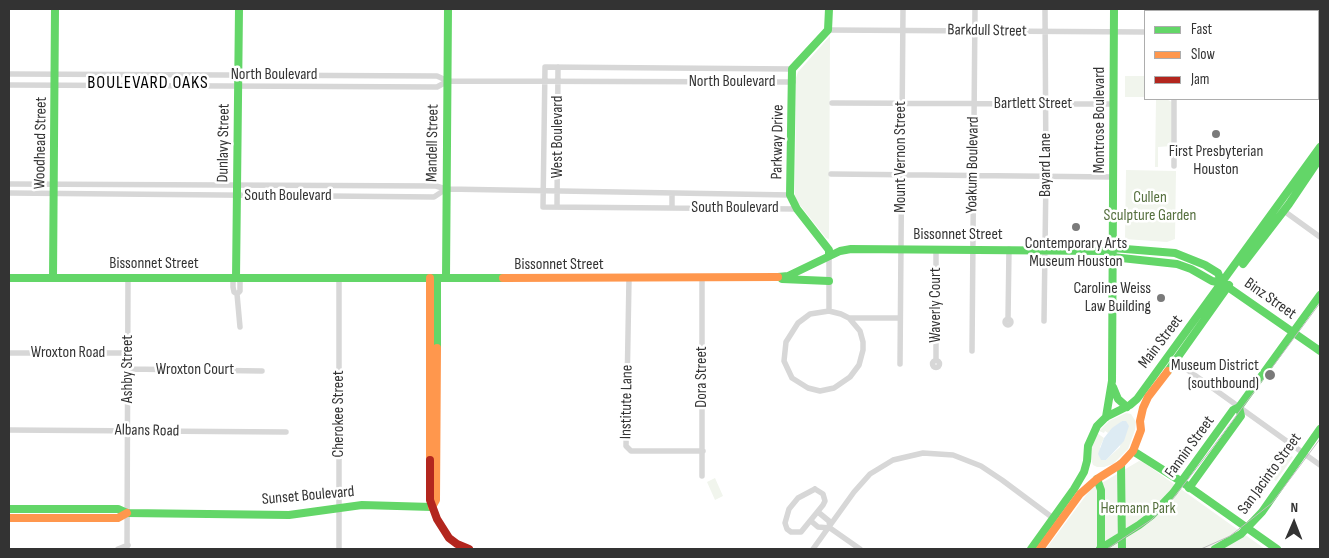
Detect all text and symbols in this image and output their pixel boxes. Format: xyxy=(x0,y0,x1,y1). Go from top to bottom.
legend xyxy=(1144,10,1319,100)
text: Fast xyxy=(1191,20,1212,39)
street label: Barkdull Street xyxy=(947,21,1027,41)
text: Slow xyxy=(1191,45,1215,64)
street label: North Boulevard xyxy=(231,65,317,85)
street label: Montrose Boulevard xyxy=(1090,67,1110,173)
text: Jam xyxy=(1191,70,1209,89)
district label: BOULEVARD OAKS xyxy=(86,72,210,94)
street label: North Boulevard xyxy=(689,72,775,92)
street label: Bartlett Street xyxy=(994,94,1072,114)
street label: West Boulevard xyxy=(548,96,568,178)
street label: Woodhead Street xyxy=(31,97,51,189)
street label: Mount Vernon Street xyxy=(891,101,911,213)
street label: Dunlavy Street xyxy=(214,103,234,183)
street label: Mandell Street xyxy=(423,104,443,182)
street label: Parkway Drive xyxy=(768,104,788,180)
street label: Yoakum Boulevard xyxy=(963,116,983,214)
marker: First Presbyterian Houston xyxy=(1210,128,1222,140)
street label: Bayard Lane xyxy=(1036,133,1056,197)
place label: First Presbyterian Houston xyxy=(1169,142,1263,180)
street label: South Boulevard xyxy=(244,186,332,206)
park label: Cullen Sculpture Garden xyxy=(1104,188,1196,226)
street label: South Boulevard xyxy=(691,198,779,218)
marker: Contemporary Arts Museum Houston xyxy=(1070,221,1082,233)
street label: Bissonnet Street xyxy=(913,225,1003,245)
place label: Contemporary Arts Museum Houston xyxy=(1025,234,1127,272)
street label: Bissonnet Street xyxy=(109,254,199,274)
street label: Bissonnet Street xyxy=(514,255,604,275)
street label: Waverly Court xyxy=(926,267,946,343)
street label: Binz Street xyxy=(1240,274,1300,324)
place label: Caroline Weiss Law Building xyxy=(1073,279,1151,317)
marker: Caroline Weiss Law Building xyxy=(1155,292,1167,304)
street label: Main Street xyxy=(1135,312,1187,372)
street label: Ashby Street xyxy=(118,335,138,403)
street label: Wroxton Road xyxy=(31,343,105,363)
street label: Dora Street xyxy=(692,346,712,408)
place label: Museum District (southbound) xyxy=(1171,356,1259,394)
street label: Wroxton Court xyxy=(156,360,234,380)
street label: Institute Lane xyxy=(617,365,637,439)
marker: Museum District (southbound) xyxy=(1263,368,1277,382)
street label: Cherokee Street xyxy=(329,370,349,458)
street label: Fannin Street xyxy=(1161,412,1219,482)
street label: Albans Road xyxy=(115,421,179,441)
street label: San Jacinto Street xyxy=(1234,430,1306,518)
street label: Sunset Boulevard xyxy=(261,482,355,510)
north arrow xyxy=(1269,498,1319,548)
park label: Hermann Park xyxy=(1100,499,1176,519)
text: N xyxy=(1290,499,1298,516)

